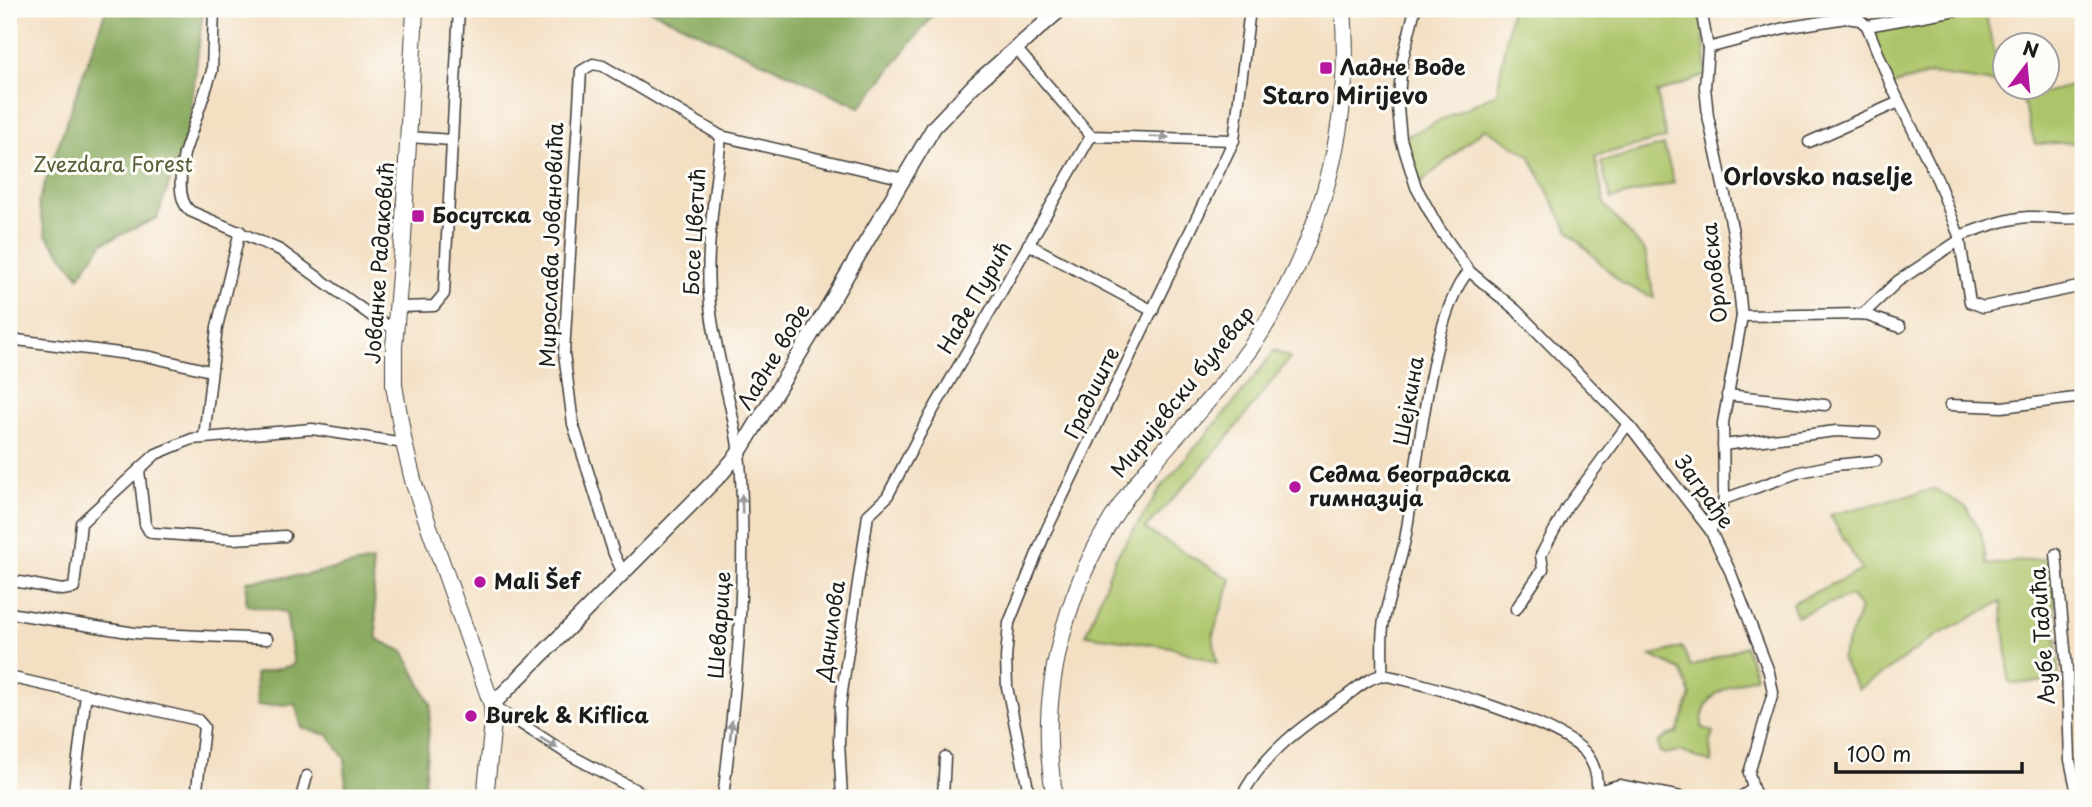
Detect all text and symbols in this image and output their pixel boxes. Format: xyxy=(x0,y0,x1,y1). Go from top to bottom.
north arrow xyxy=(1990,32,2060,102)
text: N xyxy=(2020,33,2042,64)
place label: Ладне Воде xyxy=(1340,50,1465,82)
marker: Ладне Воде xyxy=(1318,60,1334,76)
district label: Staro Mirijevo xyxy=(1262,77,1428,112)
street label: Мирослава Јовановића xyxy=(530,121,570,368)
one-way arrow xyxy=(1148,132,1170,143)
park label: Zvezdara Forest xyxy=(33,147,193,179)
district label: Orlovsko naselje xyxy=(1723,158,1913,193)
street label: Јованке Радаковић xyxy=(355,161,401,365)
street label: Босе Цветић xyxy=(674,167,712,296)
place label: Босутска xyxy=(432,198,531,230)
marker: Босутска xyxy=(410,208,426,224)
street label: Орловска xyxy=(1692,222,1734,325)
street label: Наде Пурић xyxy=(928,235,1018,359)
street label: Ладне воде xyxy=(728,297,817,415)
street label: Миријевски булевар xyxy=(1102,298,1261,484)
street label: Градиште xyxy=(1054,341,1126,443)
street label: Шејкина xyxy=(1383,353,1431,448)
street label: Заграђе xyxy=(1668,447,1743,535)
place label: Седма београдска гимназија xyxy=(1309,457,1511,513)
marker: Седма београдска гимназија xyxy=(1287,479,1303,495)
one-way arrow xyxy=(736,492,747,514)
place label: Mali Šef xyxy=(494,564,582,596)
street label: Љубе Тадића xyxy=(2020,566,2062,706)
street label: Шеварице xyxy=(698,570,738,680)
marker: Mali Šef xyxy=(472,574,488,590)
street label: Данилова xyxy=(806,578,852,684)
place label: Burek & Kiflica xyxy=(485,698,649,730)
marker: Burek & Kiflica xyxy=(463,708,479,724)
one-way arrow xyxy=(726,719,737,741)
scale bar xyxy=(1836,730,2022,774)
one-way arrow xyxy=(540,736,559,749)
text: 100 m xyxy=(1847,737,1911,769)

